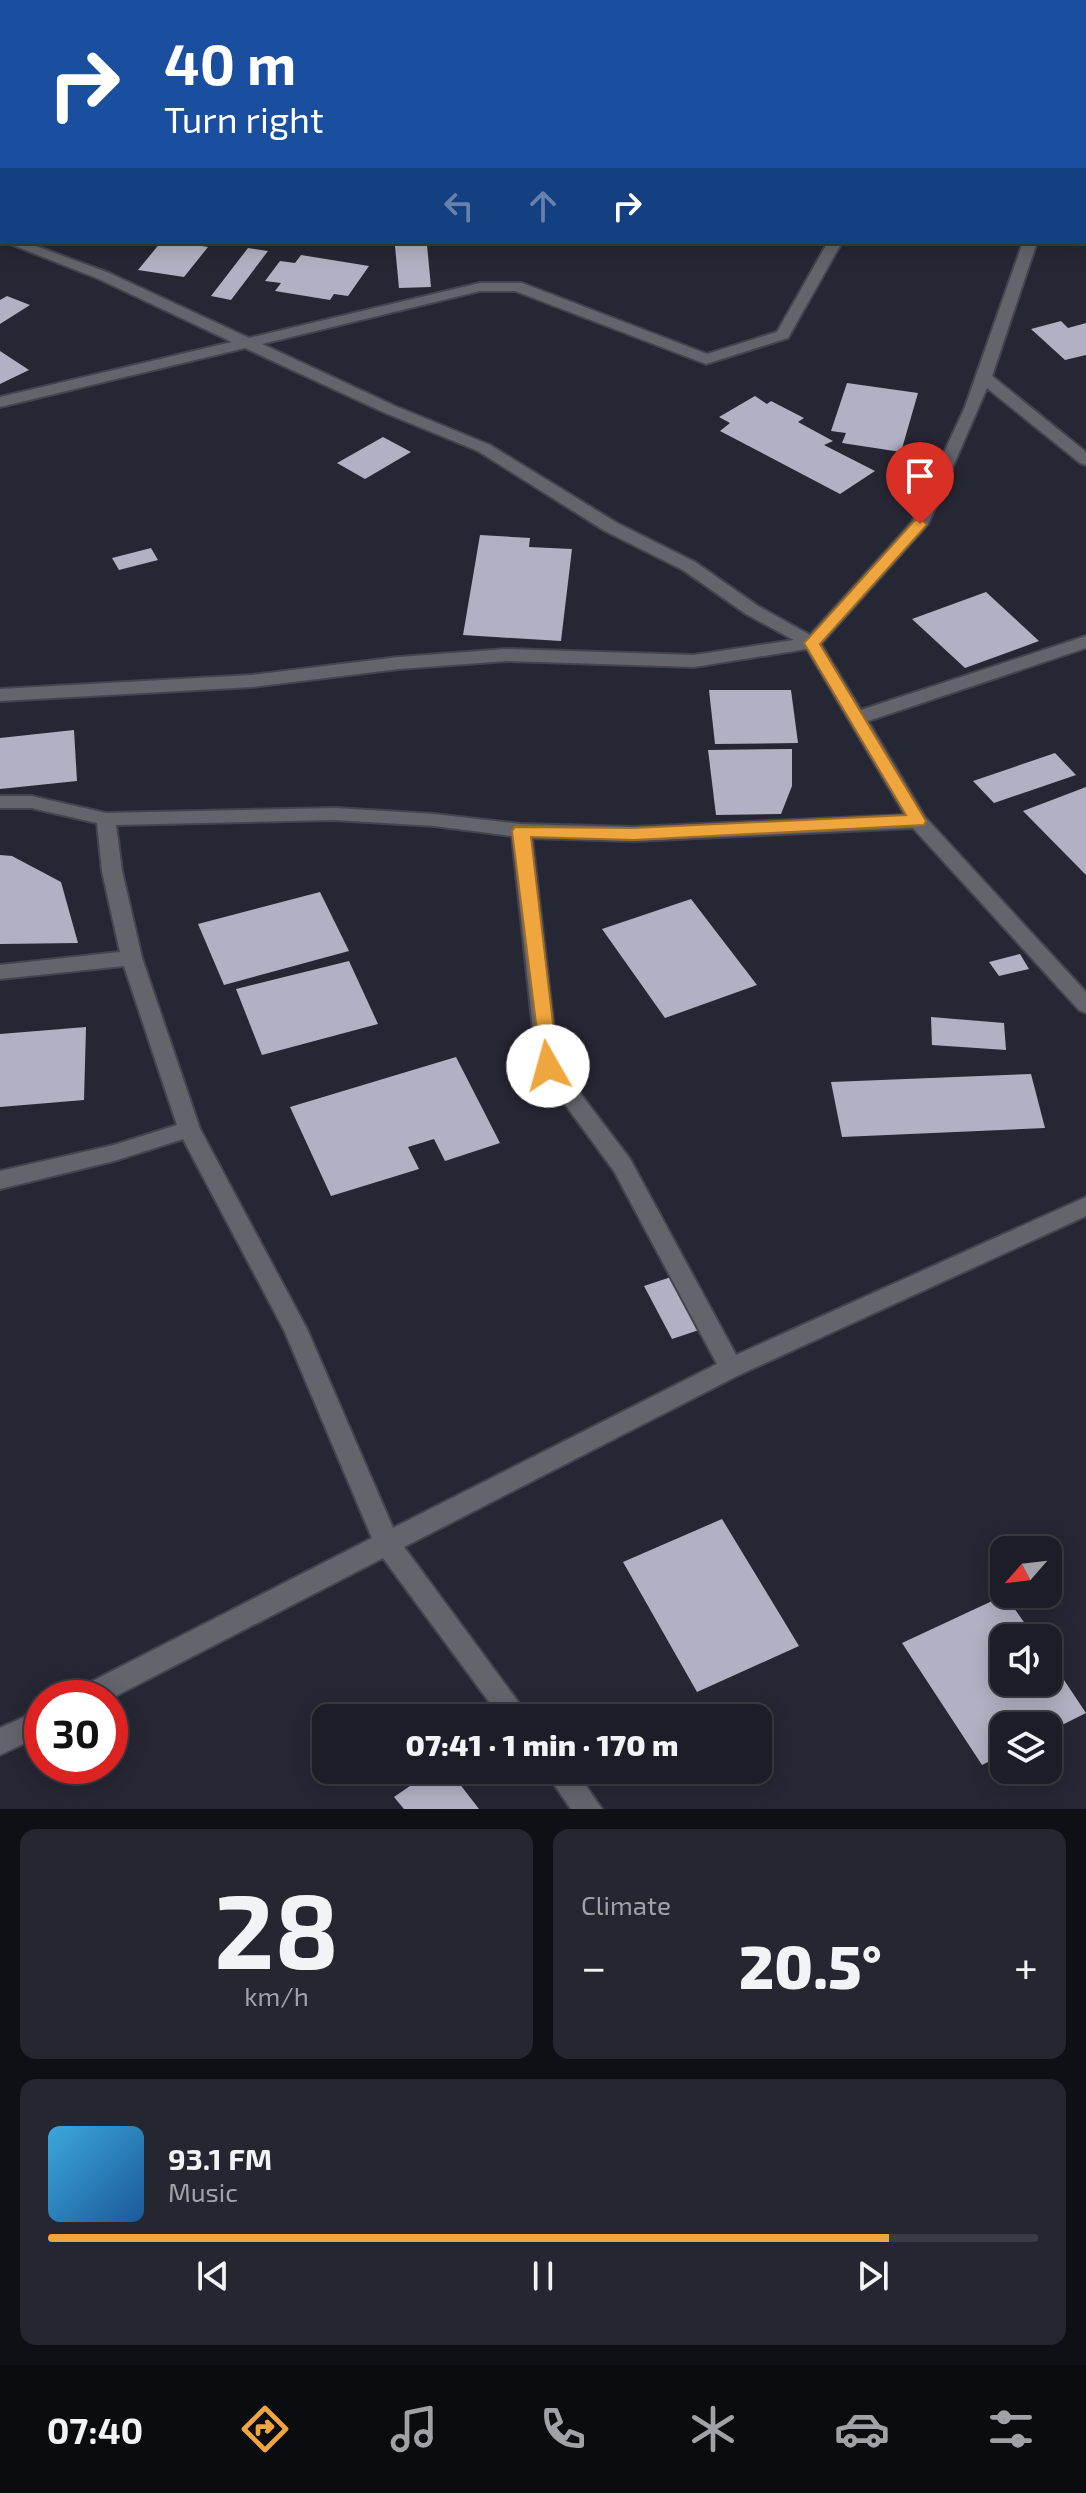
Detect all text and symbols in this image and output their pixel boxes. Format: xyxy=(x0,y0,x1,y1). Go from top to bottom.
text: 40 m xyxy=(164,29,296,96)
icon: right xyxy=(32,32,136,136)
text: Turn right xyxy=(164,97,324,140)
icon: left xyxy=(437,184,481,228)
icon: ahead xyxy=(521,184,565,228)
icon: right xyxy=(605,184,649,228)
pin xyxy=(886,442,954,524)
icon: arrive xyxy=(898,454,942,498)
position arrow xyxy=(506,1024,590,1108)
north arrow xyxy=(990,1536,1062,1608)
map controls xyxy=(990,1536,1062,1784)
button: sound xyxy=(990,1624,1062,1696)
speed limit sign: 30 xyxy=(24,1680,128,1784)
button: layers xyxy=(990,1712,1062,1784)
text: 07:41 · 1 min · 170 m xyxy=(406,1726,678,1762)
text: 28 xyxy=(214,1865,339,1990)
text: Climate xyxy=(581,1889,671,1920)
text: 20.5° xyxy=(739,1929,882,2001)
text: − xyxy=(581,1939,607,1992)
text: + xyxy=(1014,1939,1038,1992)
text: km/h xyxy=(244,1980,309,2011)
text: 93.1 FM xyxy=(168,2140,272,2176)
text: Music xyxy=(168,2176,238,2207)
icon: previous xyxy=(191,2254,235,2298)
icon: pause xyxy=(521,2254,565,2298)
icon: next xyxy=(851,2254,895,2298)
icon: directions xyxy=(237,2401,293,2457)
icon: music xyxy=(386,2401,442,2457)
icon: phone xyxy=(535,2401,591,2457)
icon: climate xyxy=(685,2401,741,2457)
icon: car xyxy=(834,2401,890,2457)
icon: filters xyxy=(983,2401,1039,2457)
text: 07:40 xyxy=(47,2408,143,2451)

